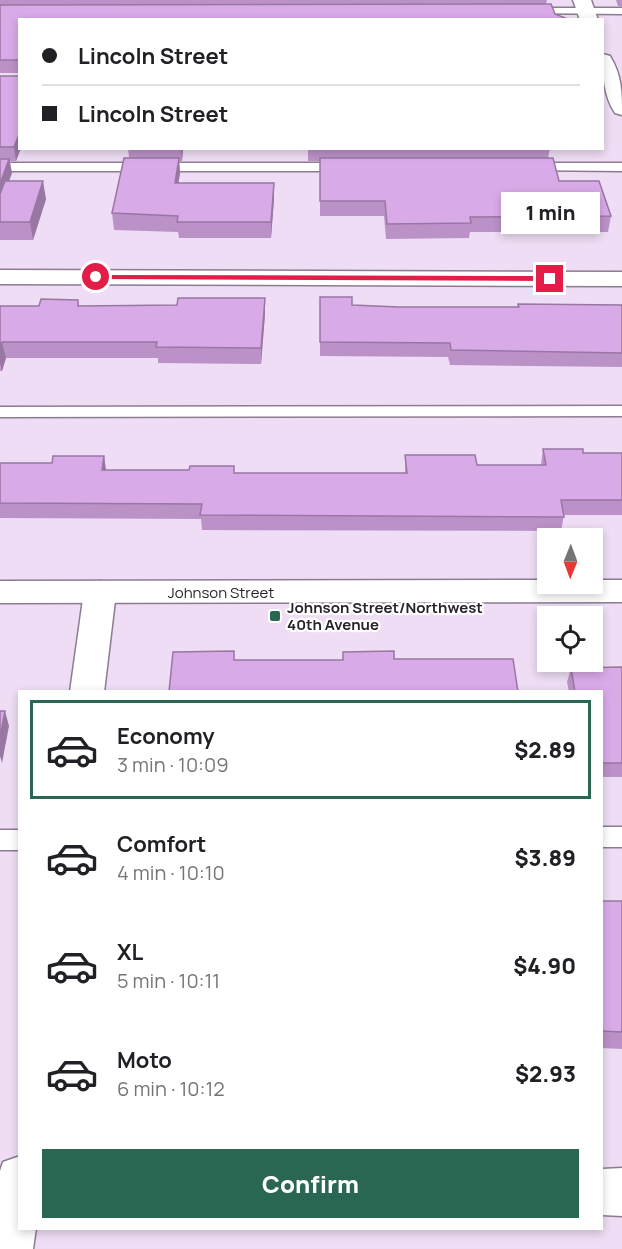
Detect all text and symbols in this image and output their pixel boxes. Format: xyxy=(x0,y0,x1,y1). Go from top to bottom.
text: Lincoln Street xyxy=(78,41,228,71)
text: Lincoln Street xyxy=(78,99,228,129)
callout: 1 min xyxy=(500,192,600,234)
text: 1 min xyxy=(525,199,576,226)
route start xyxy=(82,263,109,290)
route end xyxy=(536,265,563,292)
north arrow xyxy=(537,528,603,594)
map controls xyxy=(537,528,603,672)
street label: Johnson Street xyxy=(168,582,274,603)
place label: Johnson Street/Northwest 40th Avenue xyxy=(287,597,483,635)
button: locate xyxy=(537,606,603,672)
marker: Johnson Street/Northwest 40th Avenue xyxy=(268,609,282,623)
text: Economy xyxy=(117,721,215,751)
icon: car xyxy=(45,723,99,777)
text: $2.89 xyxy=(514,735,576,765)
text: 3 min · 10:09 xyxy=(117,751,229,778)
text: Comfort xyxy=(117,829,206,859)
icon: car xyxy=(45,831,99,885)
text: $3.89 xyxy=(514,843,576,873)
text: 4 min · 10:10 xyxy=(117,859,225,886)
text: XL xyxy=(117,937,143,967)
icon: car xyxy=(45,939,99,993)
text: $4.90 xyxy=(513,951,576,981)
text: 5 min · 10:11 xyxy=(117,967,220,994)
text: Moto xyxy=(117,1045,172,1075)
icon: car xyxy=(45,1047,99,1101)
text: $2.93 xyxy=(515,1059,576,1089)
text: 6 min · 10:12 xyxy=(117,1075,225,1102)
button: Confirm xyxy=(42,1149,579,1218)

